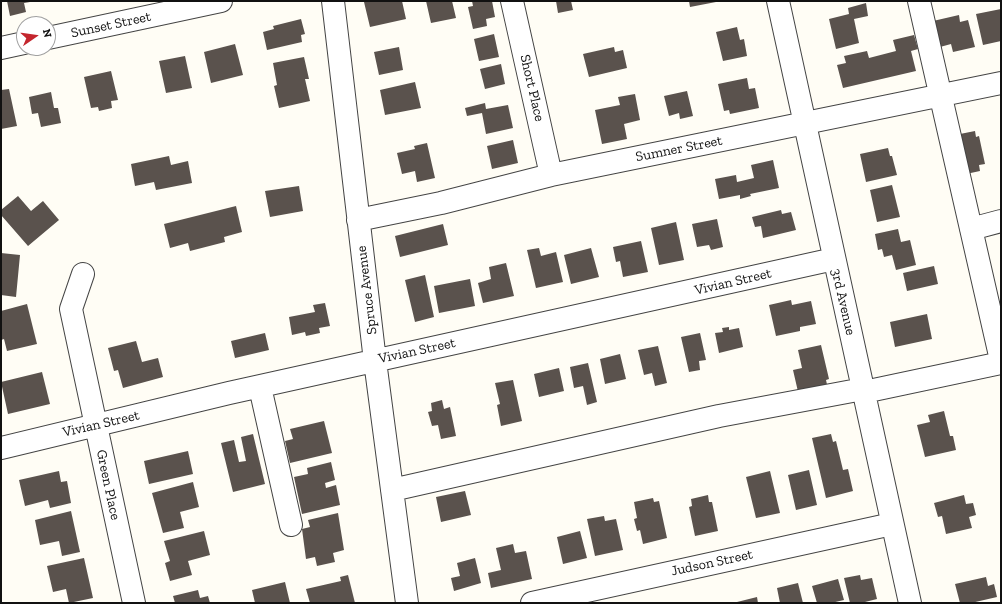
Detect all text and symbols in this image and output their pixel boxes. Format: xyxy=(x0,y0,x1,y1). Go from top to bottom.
street label: Sunset Street xyxy=(69,8,153,42)
north arrow xyxy=(16,16,56,56)
text: N xyxy=(40,28,54,39)
street label: Short Place xyxy=(516,53,548,123)
street label: Sumner Street xyxy=(634,132,724,166)
street label: Spruce Avenue xyxy=(353,245,381,335)
street label: Vivian Street xyxy=(693,265,773,299)
street label: 3rd Avenue xyxy=(827,267,859,337)
street label: Vivian Street xyxy=(377,335,457,367)
street label: Vivian Street xyxy=(61,407,141,441)
street label: Green Place xyxy=(92,448,124,522)
street label: Judson Street xyxy=(670,546,754,580)

